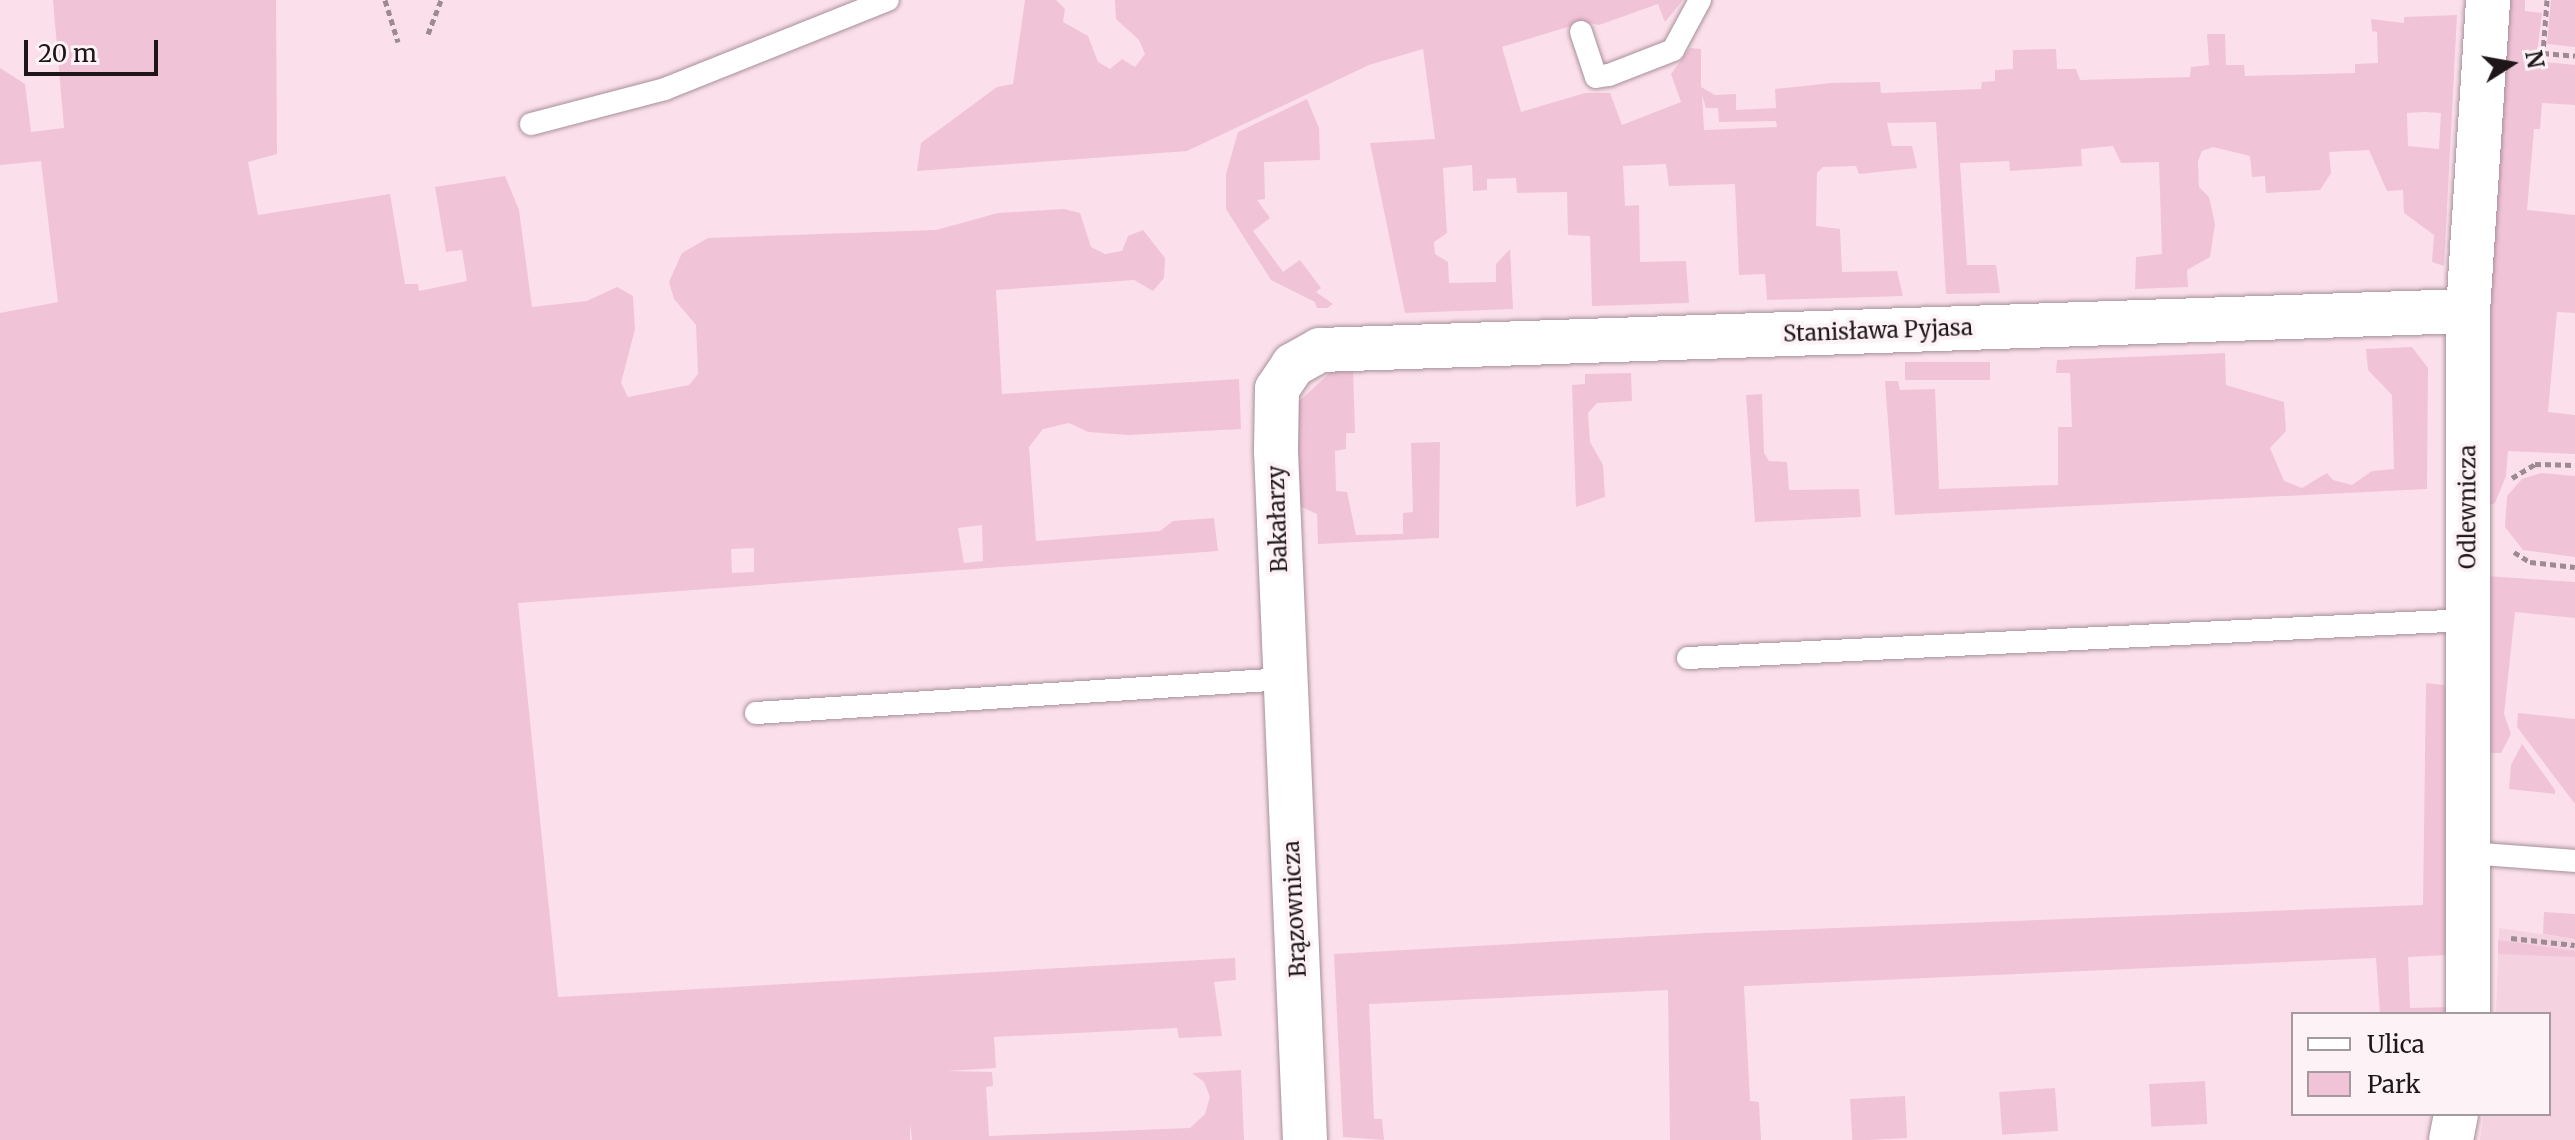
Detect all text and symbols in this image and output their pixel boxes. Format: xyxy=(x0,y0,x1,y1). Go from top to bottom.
scale bar xyxy=(28,24,162,74)
north arrow xyxy=(2471,24,2551,104)
text: 20 m xyxy=(38,38,97,69)
text: N xyxy=(2519,48,2550,71)
street label: Stanisława Pyjasa xyxy=(1783,314,1973,348)
street label: Odlewnicza xyxy=(2455,445,2481,569)
street label: Bakałarzy xyxy=(1263,465,1293,573)
street label: Brązownicza xyxy=(1278,840,1312,978)
legend xyxy=(2291,1012,2551,1116)
text: Ulica xyxy=(2367,1029,2425,1060)
text: Park xyxy=(2367,1069,2420,1100)

